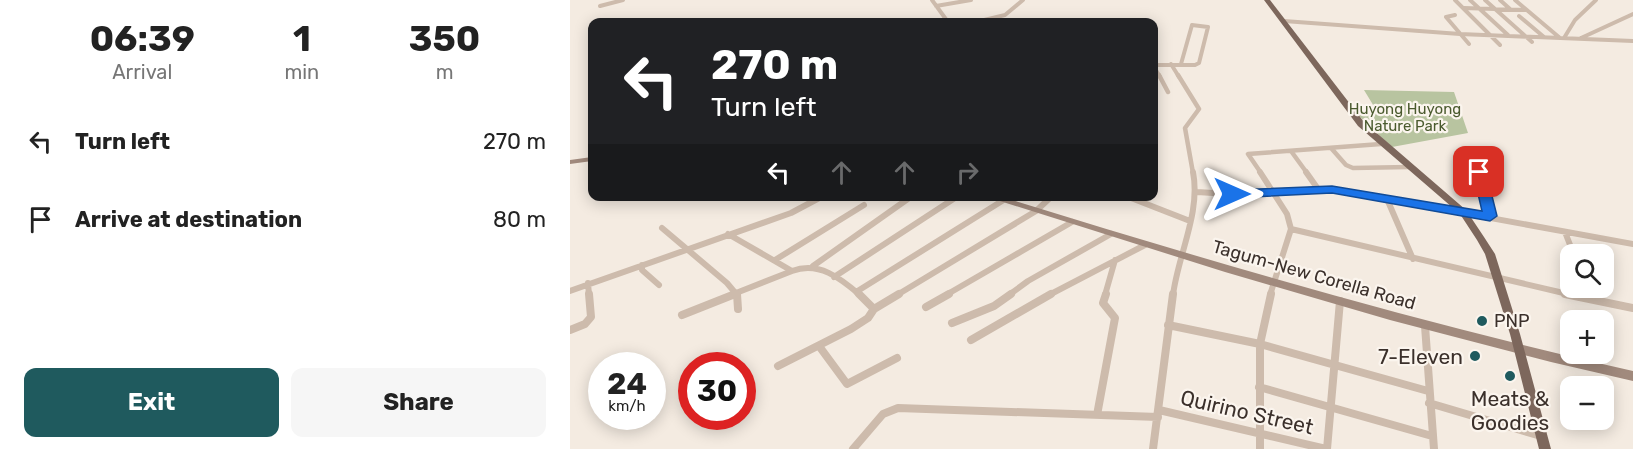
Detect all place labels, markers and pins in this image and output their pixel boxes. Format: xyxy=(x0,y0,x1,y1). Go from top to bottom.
pin xyxy=(1453,146,1504,197)
place label: PNP xyxy=(1494,310,1530,332)
marker: PNP xyxy=(1475,314,1489,328)
place label: 7-Eleven xyxy=(1378,344,1463,369)
marker: 7-Eleven xyxy=(1468,349,1482,363)
marker: Meats & Goodies xyxy=(1503,369,1517,383)
place label: Meats & Goodies xyxy=(1471,386,1550,435)

